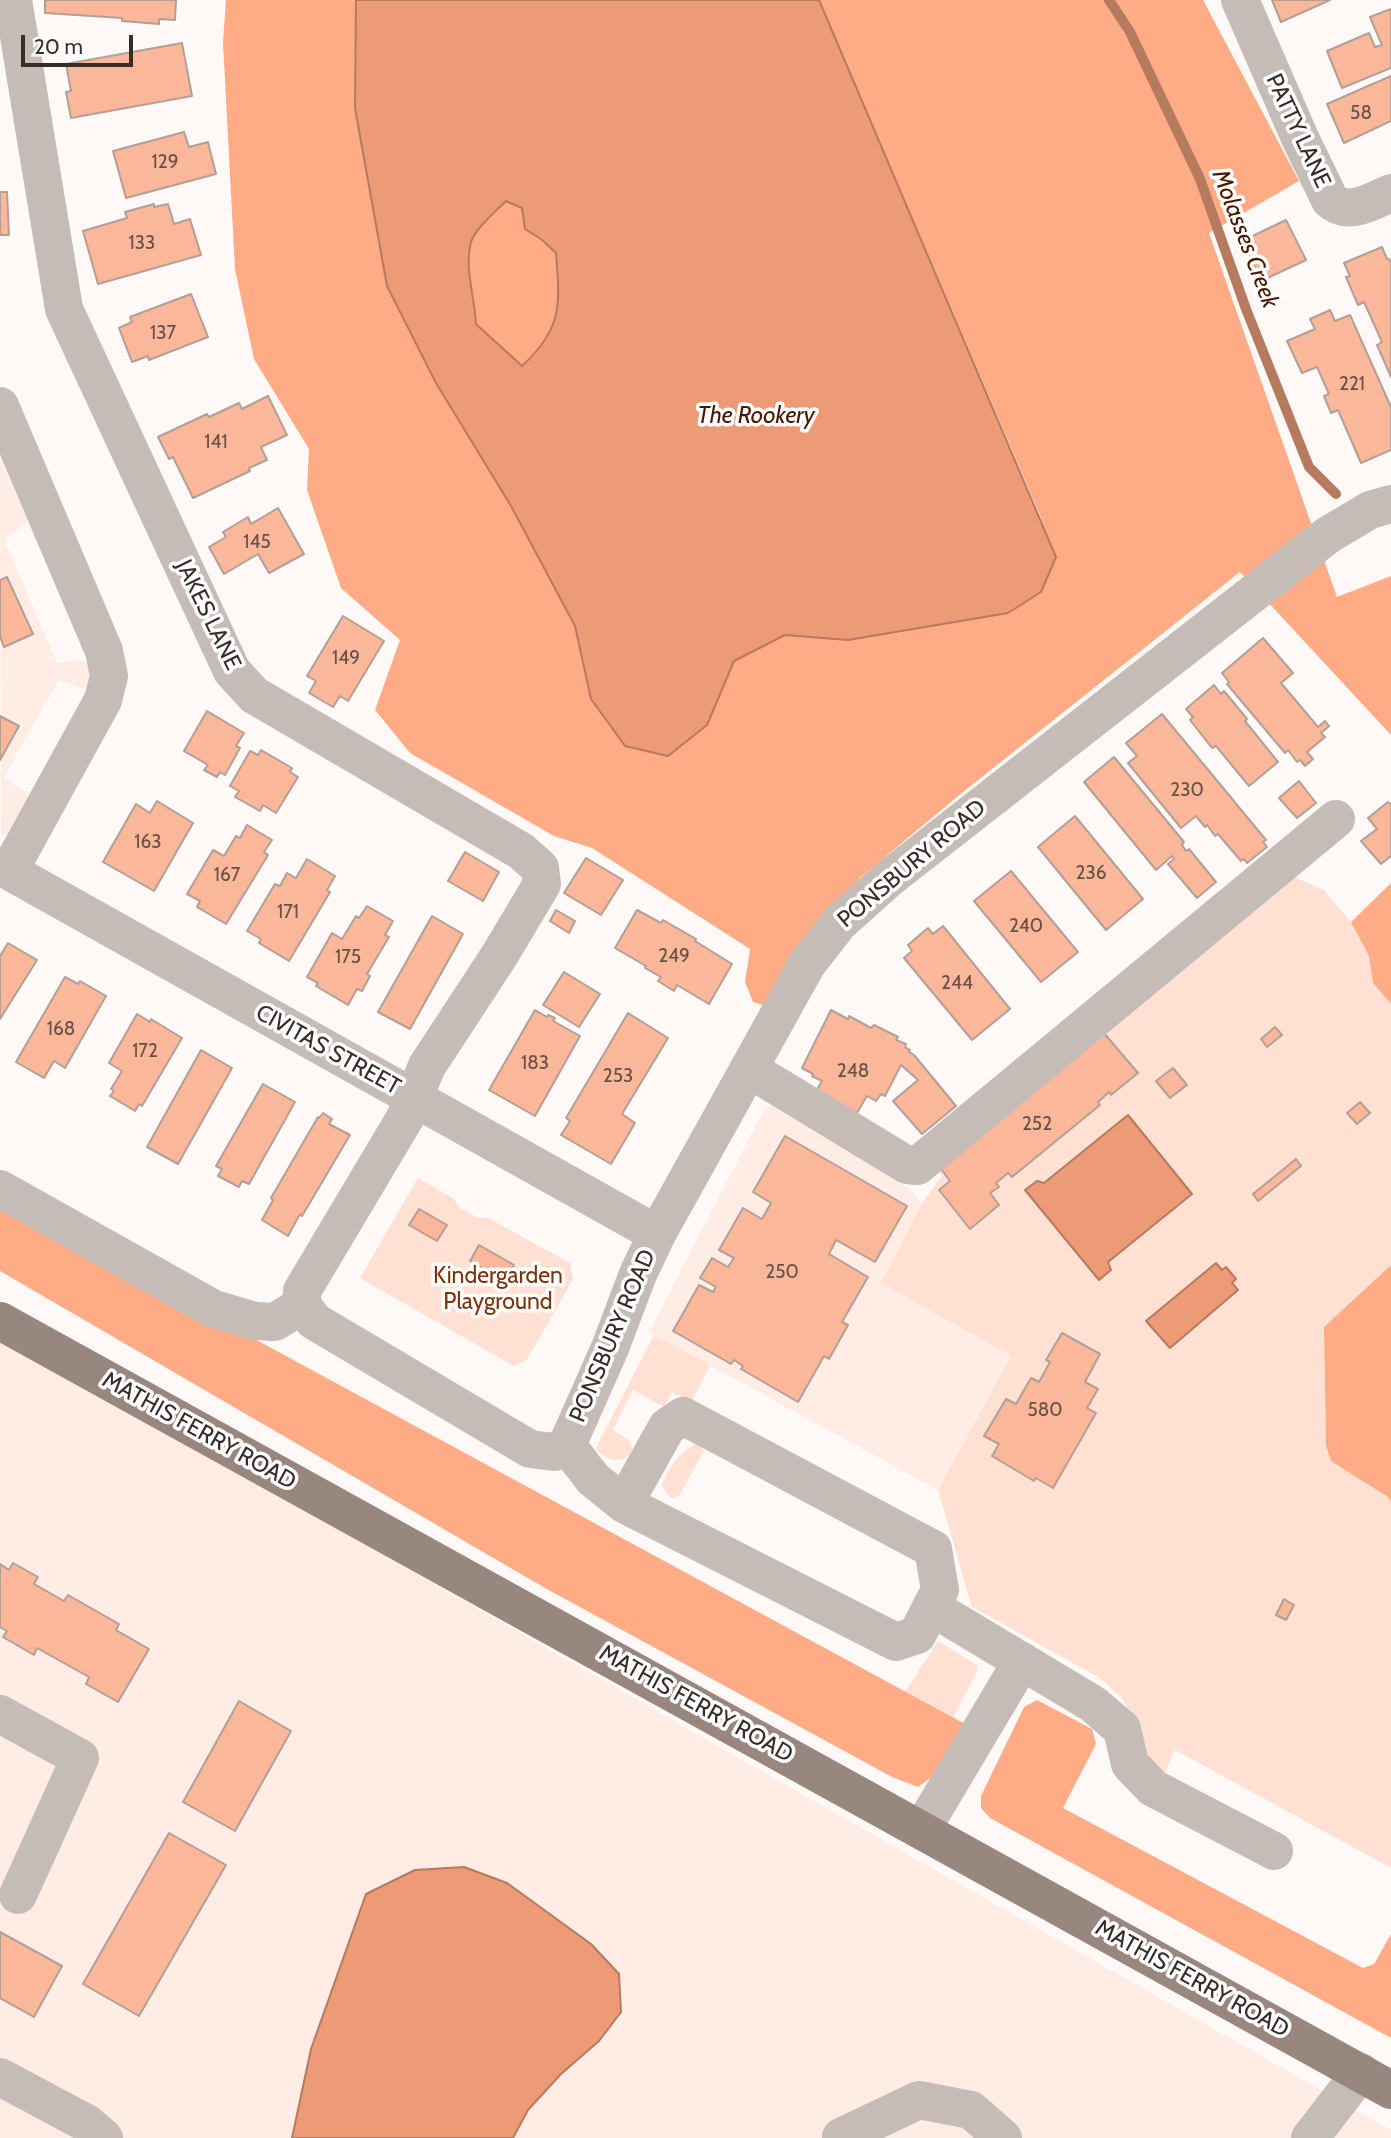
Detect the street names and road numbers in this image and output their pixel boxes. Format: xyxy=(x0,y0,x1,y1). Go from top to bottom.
street label: PATTY LANE xyxy=(1260,70,1336,192)
street label: JAKES LANE xyxy=(170,555,246,675)
street label: PONSBURY ROAD xyxy=(832,794,992,934)
street label: CIVITAS STREET xyxy=(251,999,405,1101)
street label: PONSBURY ROAD xyxy=(564,1245,662,1427)
street label: MATHIS FERRY ROAD xyxy=(97,1366,301,1496)
street label: MATHIS FERRY ROAD xyxy=(594,1639,798,1769)
street label: MATHIS FERRY ROAD xyxy=(1090,1914,1294,2044)

